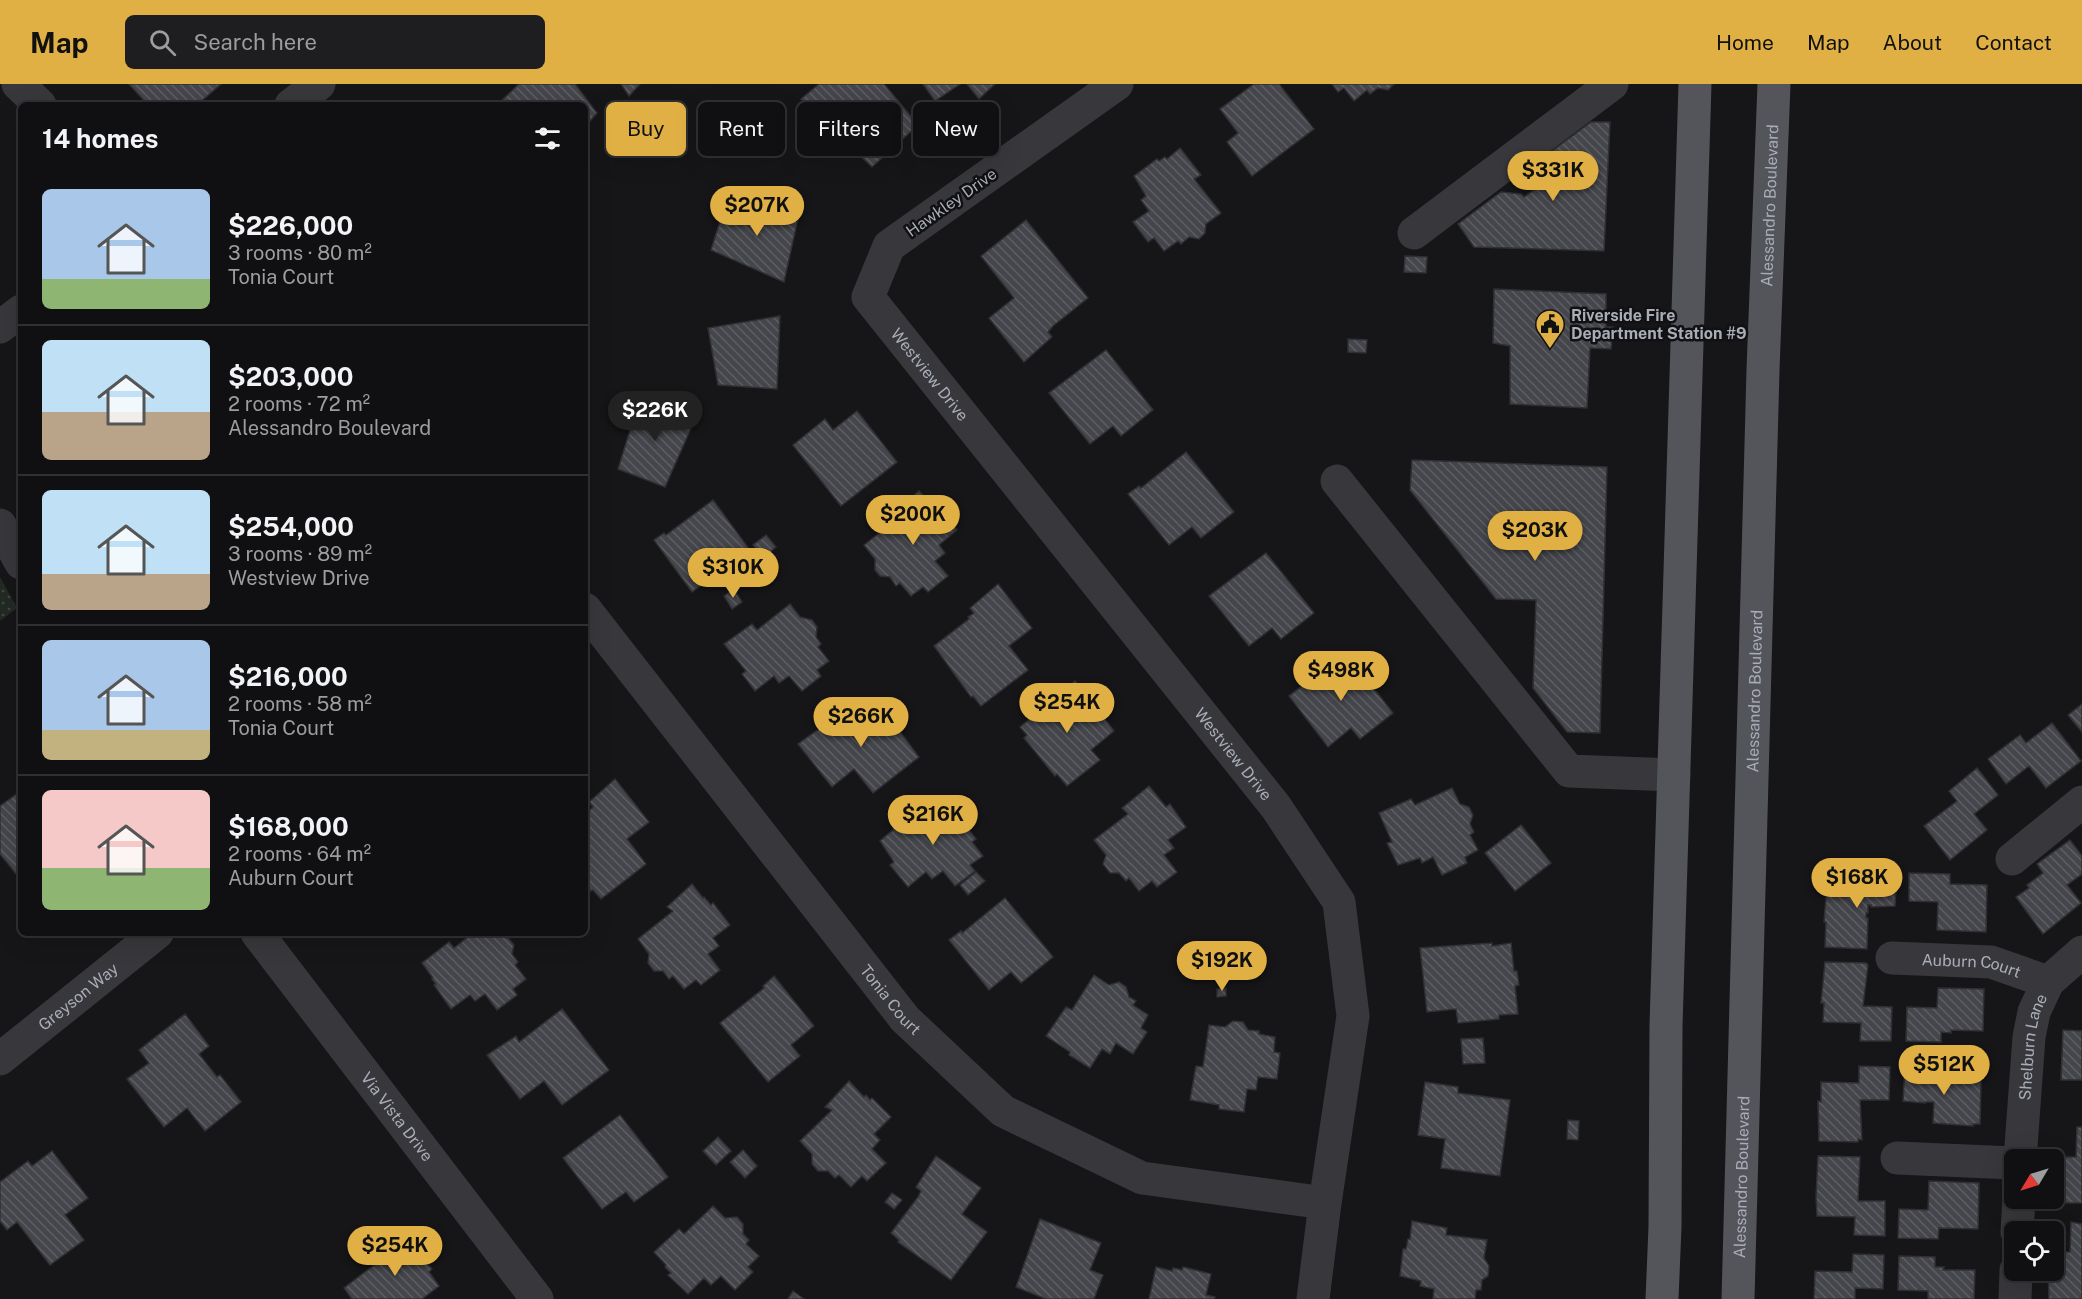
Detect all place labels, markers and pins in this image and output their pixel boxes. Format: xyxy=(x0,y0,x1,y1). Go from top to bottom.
pin: $331K xyxy=(1511,151,1595,202)
pin: $207K xyxy=(715,186,799,237)
place label: Riverside Fire Department Station #9 xyxy=(1571,306,1747,343)
public building icon: Riverside Fire Department Station #9 xyxy=(1534,308,1566,350)
pin: $226K xyxy=(613,391,697,442)
pin: $200K xyxy=(871,495,955,546)
pin: $203K xyxy=(1493,511,1577,562)
pin: $310K xyxy=(691,548,775,599)
pin: $498K xyxy=(1299,651,1383,702)
pin: $254K xyxy=(1025,683,1109,734)
pin: $266K xyxy=(819,697,903,748)
pin: $216K xyxy=(891,795,975,846)
pin: $168K xyxy=(1815,858,1899,909)
pin: $192K xyxy=(1180,941,1264,992)
pin: $512K xyxy=(1902,1045,1986,1096)
pin: $254K xyxy=(353,1226,437,1277)

